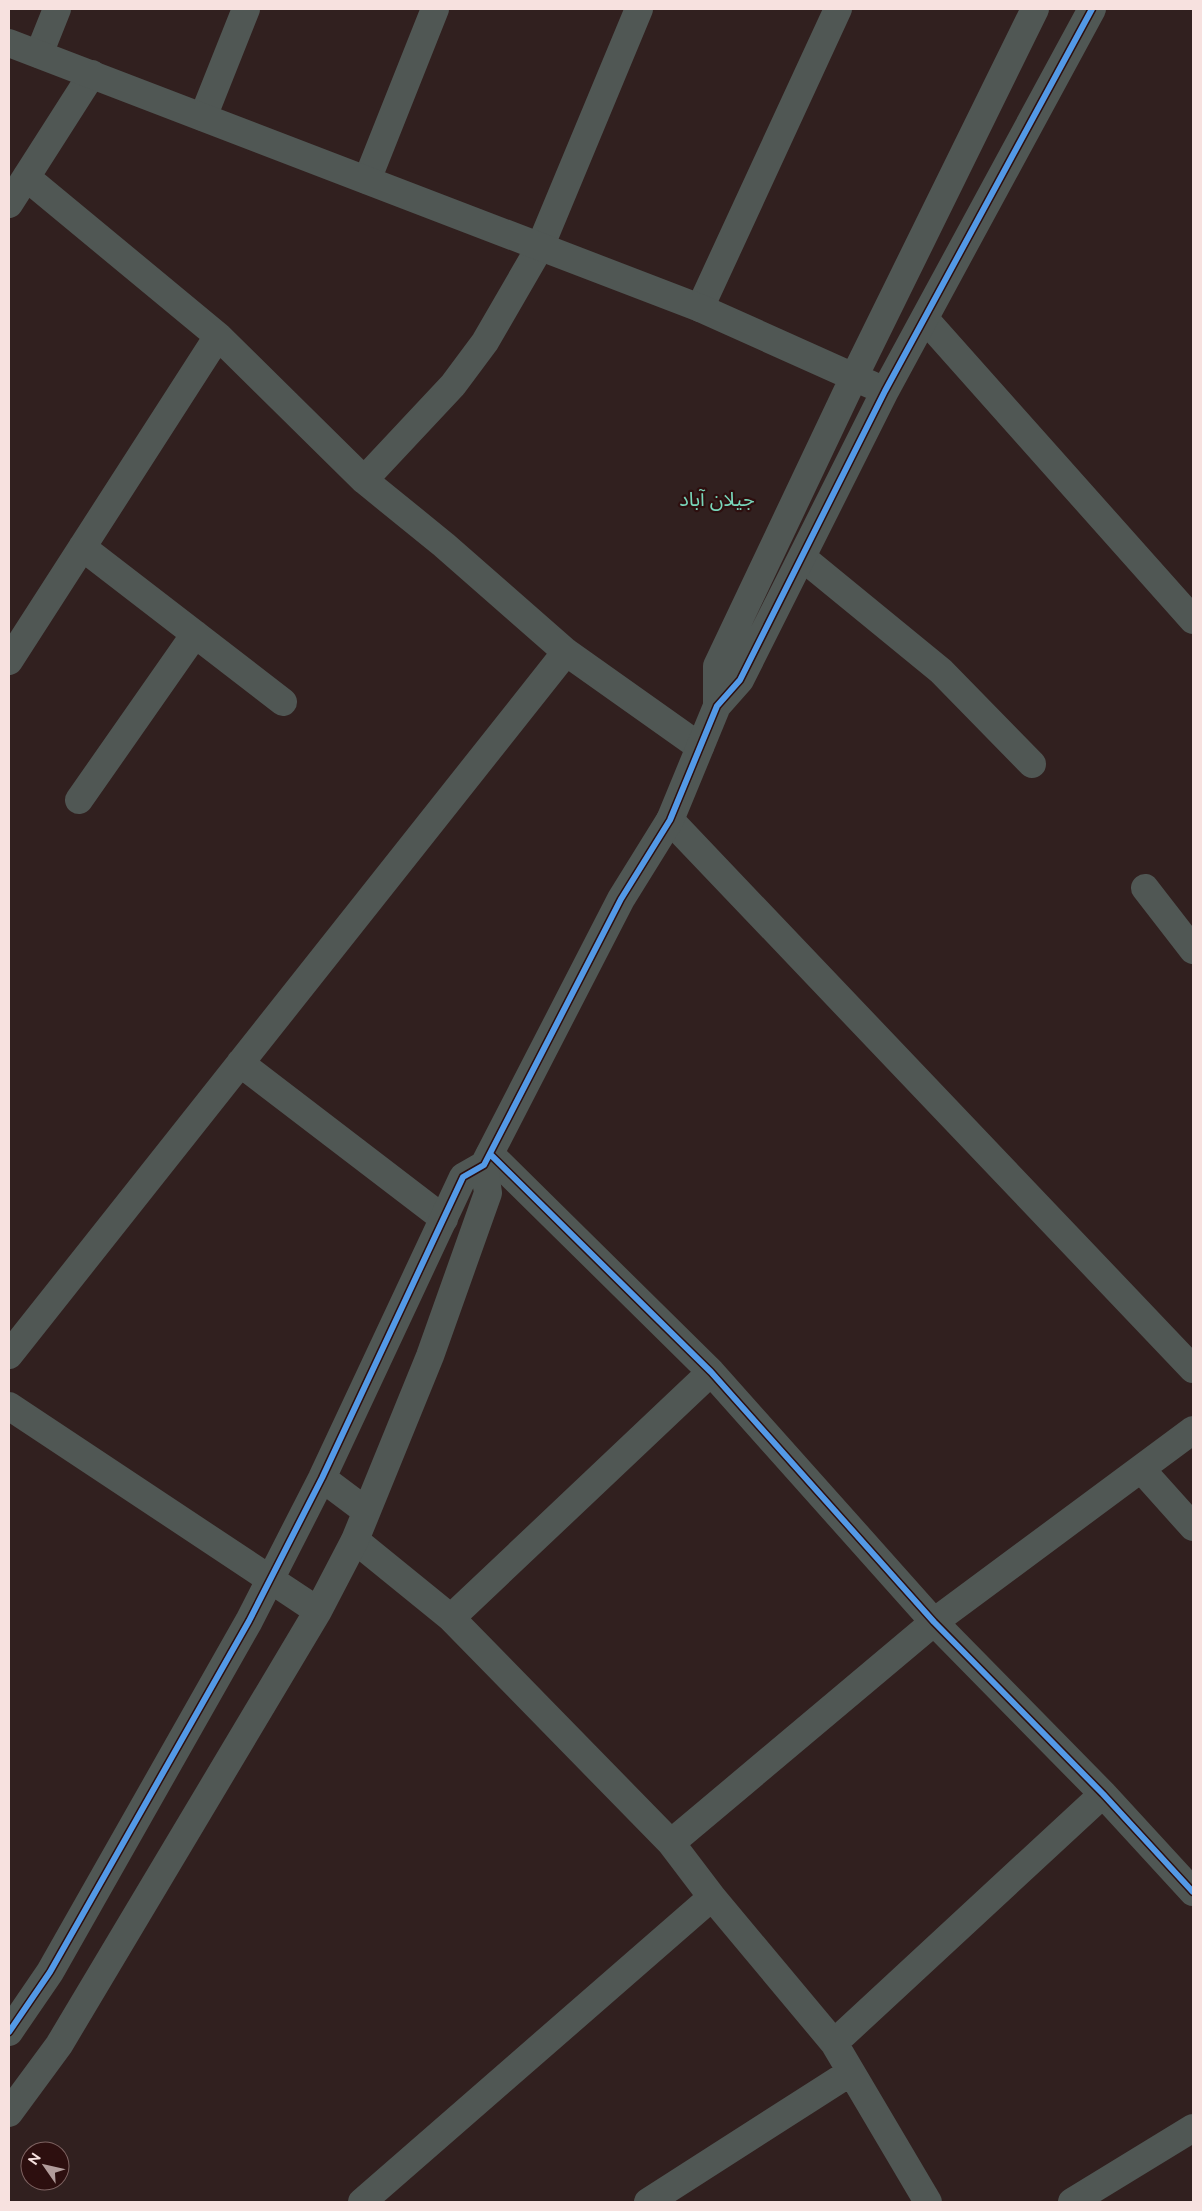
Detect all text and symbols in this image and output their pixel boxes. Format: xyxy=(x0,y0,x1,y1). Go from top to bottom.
district label: جیلان آباد xyxy=(679,487,755,511)
north arrow xyxy=(20,2141,70,2191)
text: N xyxy=(25,2150,44,2168)

